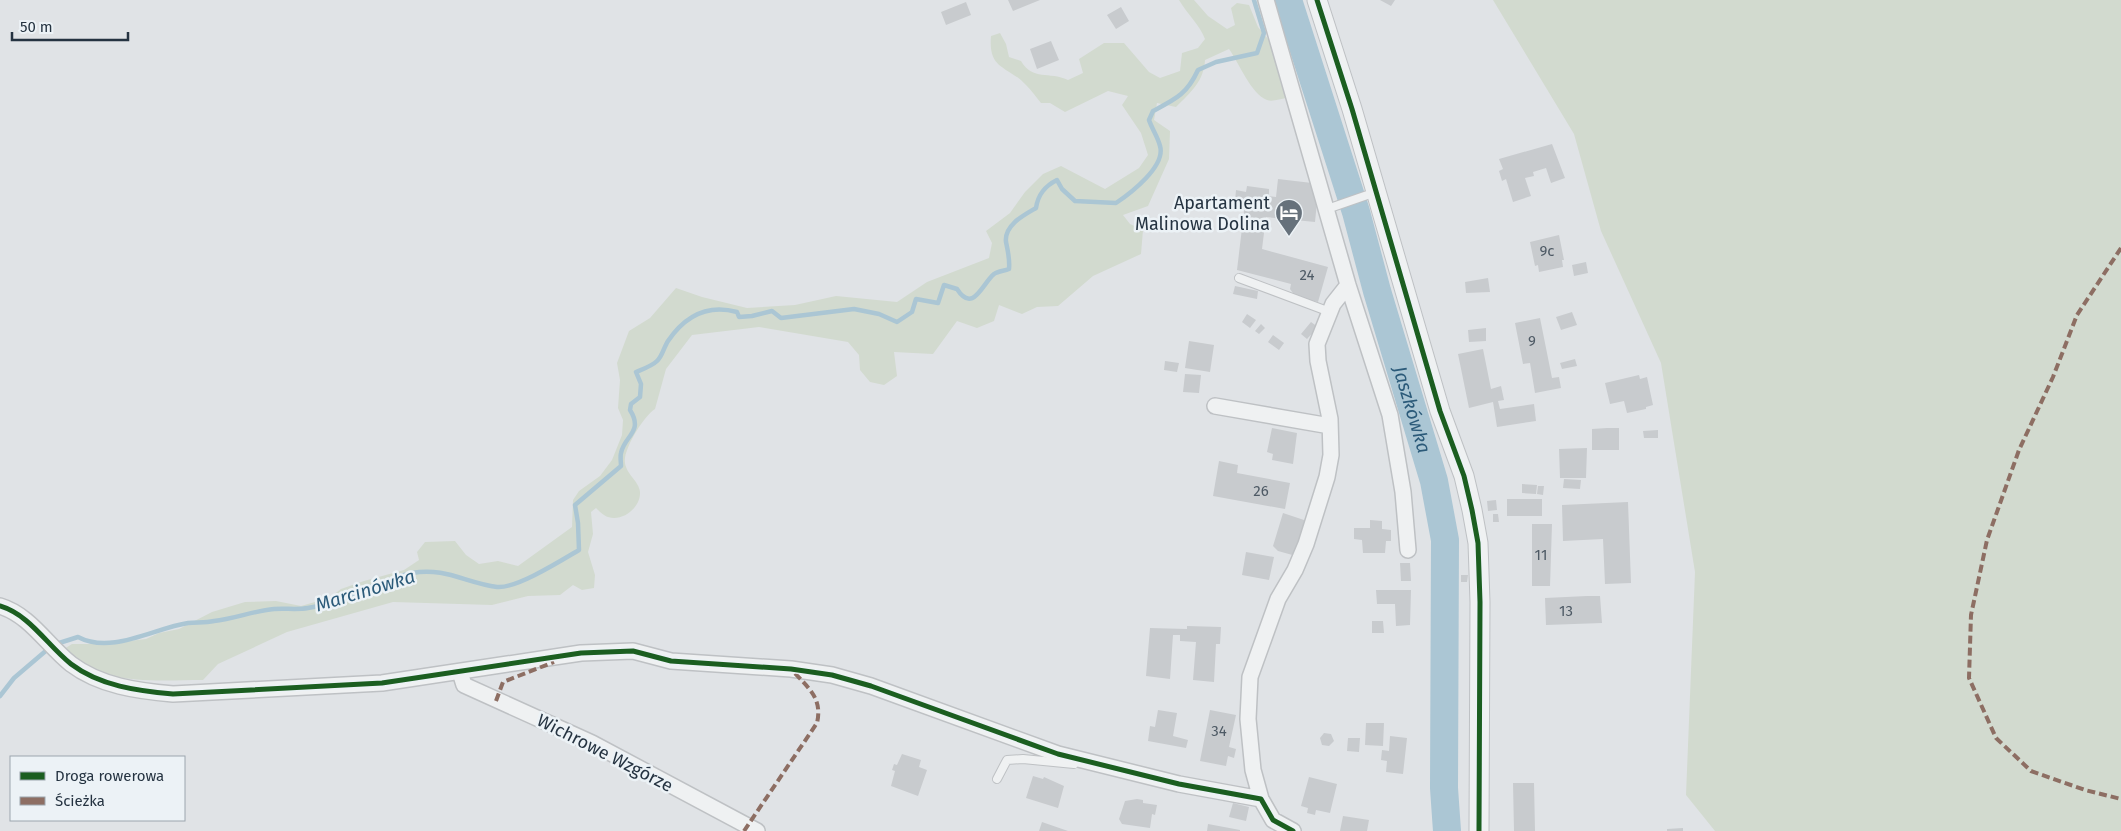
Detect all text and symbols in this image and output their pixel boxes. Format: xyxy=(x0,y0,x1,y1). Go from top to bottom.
scale bar xyxy=(12,10,129,42)
text: 50 m xyxy=(20,18,53,36)
place label: Apartament Malinowa Dolina xyxy=(1135,192,1270,235)
hotel icon: Apartament Malinowa Dolina xyxy=(1274,198,1304,237)
house number: 9c xyxy=(1539,242,1555,260)
house number: 24 xyxy=(1299,266,1315,284)
house number: 9 xyxy=(1528,332,1536,350)
water label: Jaszkówka xyxy=(1388,362,1436,456)
house number: 26 xyxy=(1253,482,1269,500)
house number: 11 xyxy=(1535,546,1547,564)
water label: Marcinówka xyxy=(312,564,418,617)
house number: 13 xyxy=(1559,602,1573,620)
street label: Wichrowe Wzgórze xyxy=(533,709,677,797)
house number: 34 xyxy=(1211,722,1227,740)
legend xyxy=(10,756,185,821)
text: Droga rowerowa xyxy=(55,767,164,785)
text: Ścieżka xyxy=(55,792,105,810)

